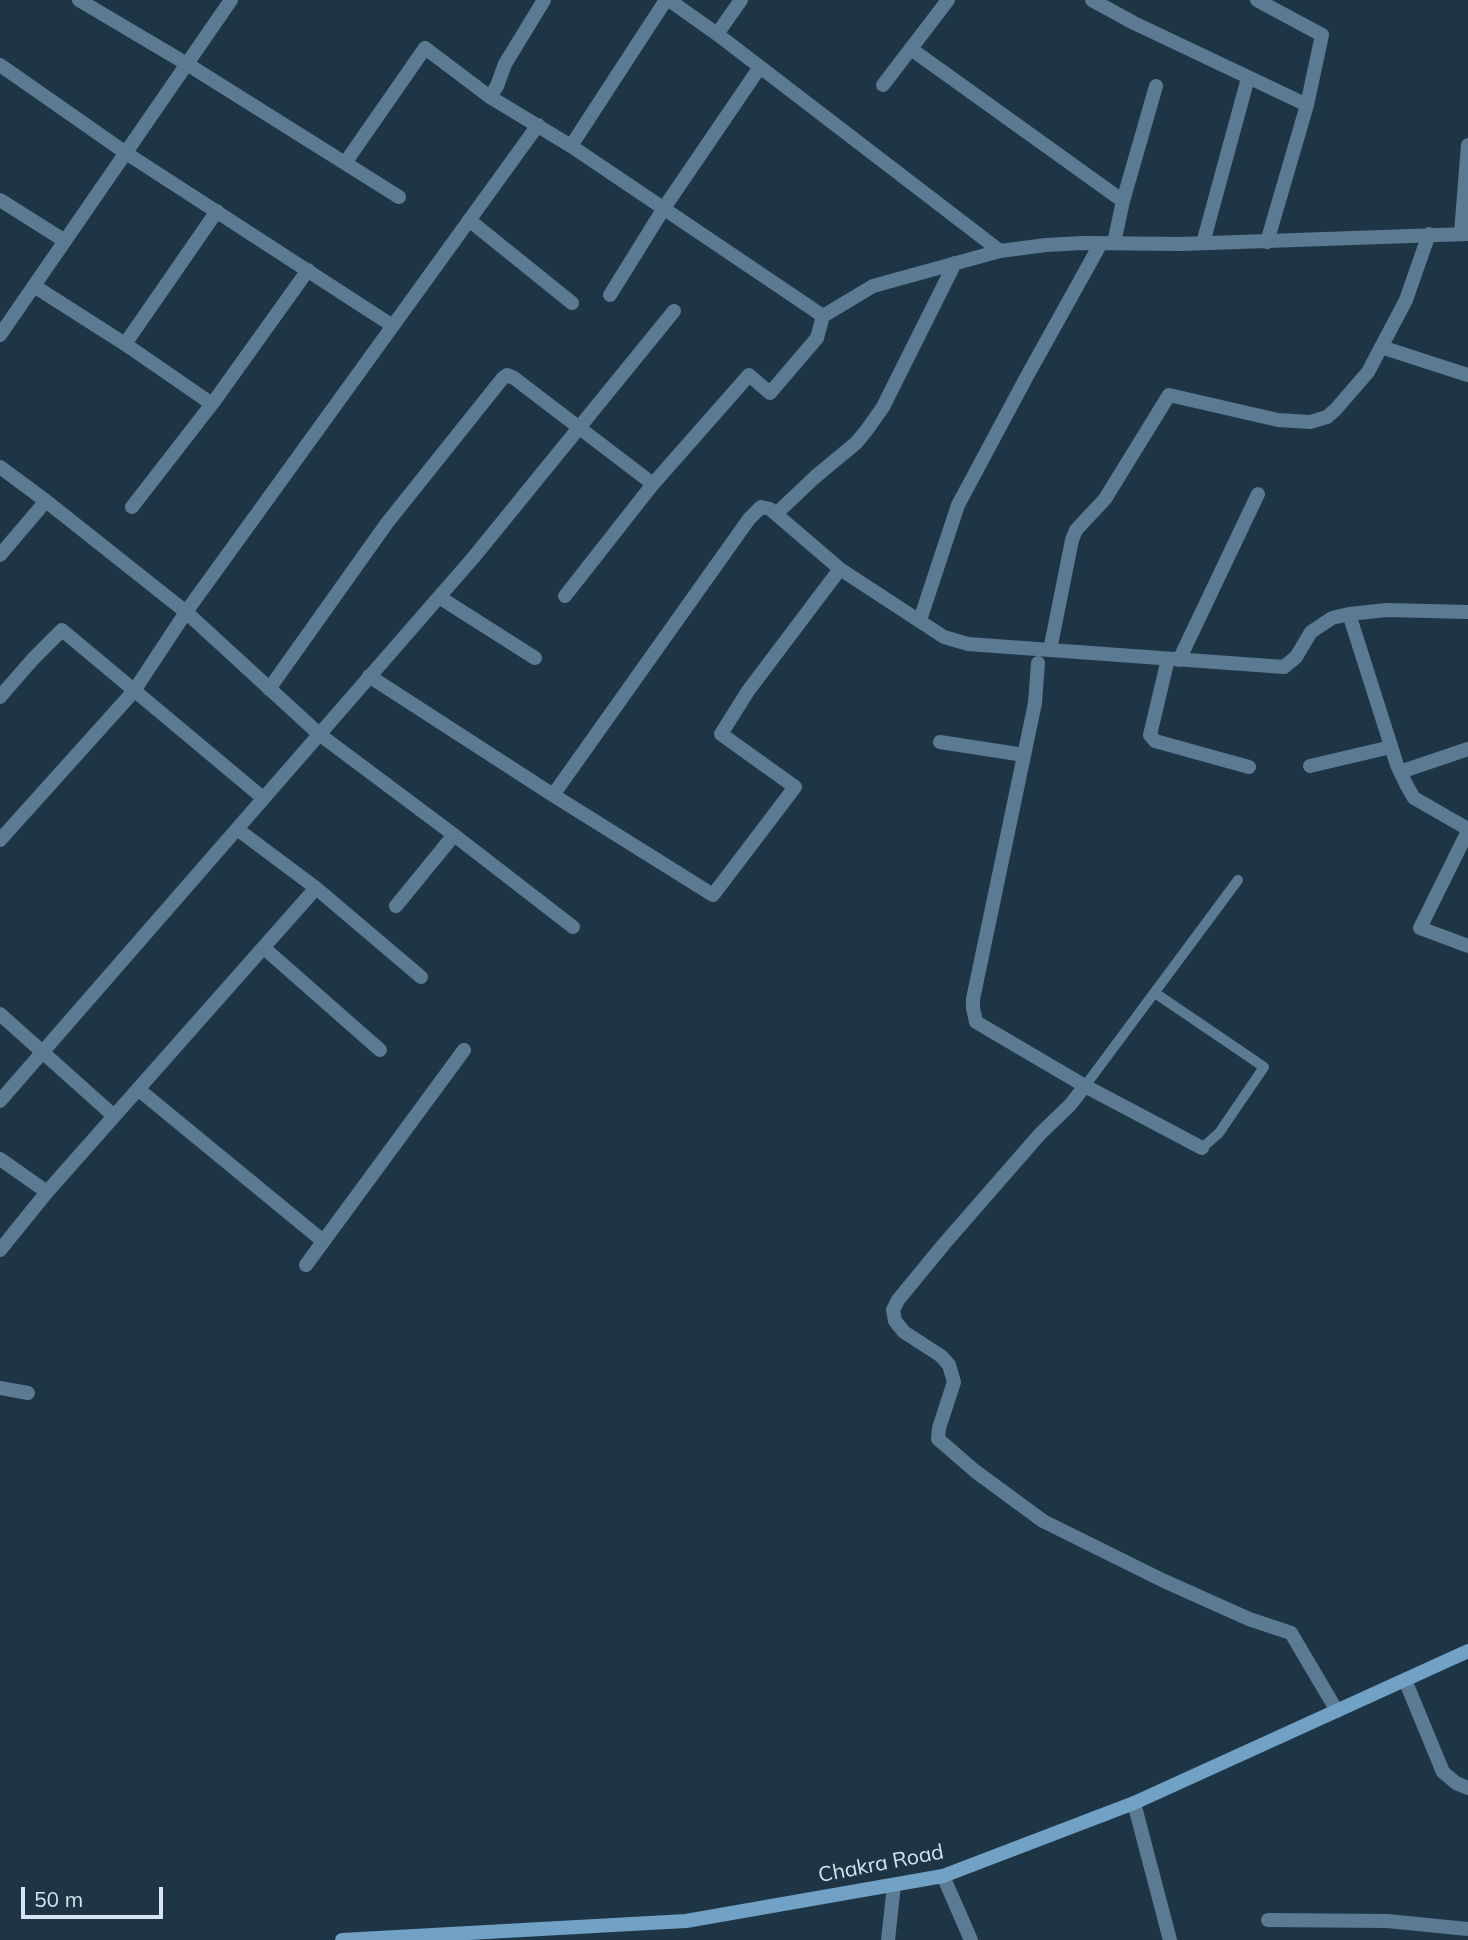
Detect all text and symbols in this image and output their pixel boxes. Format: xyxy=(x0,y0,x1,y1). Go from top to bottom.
street label: Chakra Road xyxy=(816,1839,946,1889)
scale bar xyxy=(24,1874,166,1918)
text: 50 m xyxy=(34,1886,83,1912)

